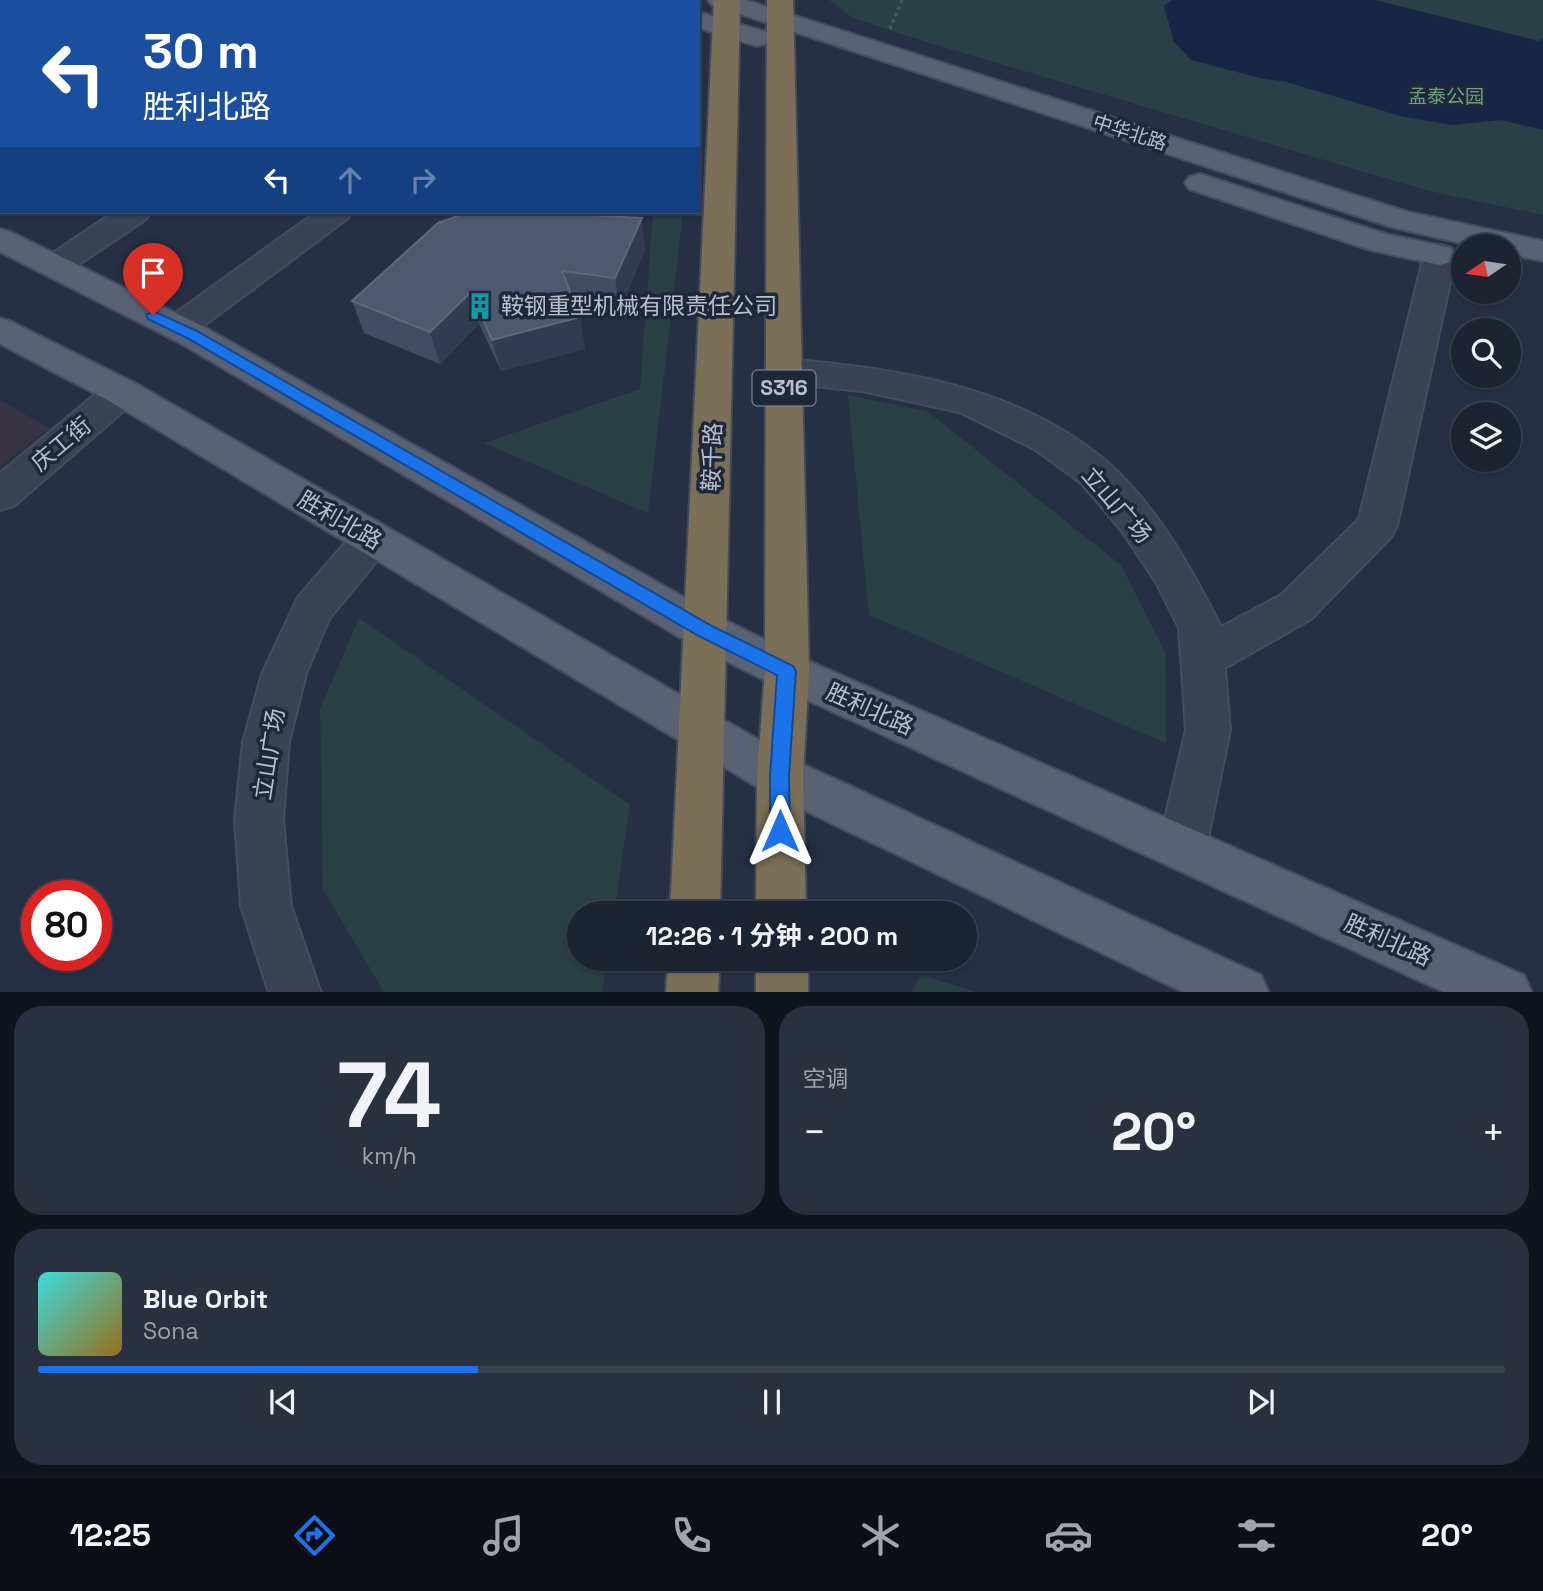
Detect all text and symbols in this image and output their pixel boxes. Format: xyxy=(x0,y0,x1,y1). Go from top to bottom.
text: 30 m xyxy=(143,20,259,82)
icon: left xyxy=(28,28,119,119)
park label: 孟泰公园 xyxy=(1408,84,1484,109)
text: 胜利北路 xyxy=(143,87,271,127)
street label: 中华北路 xyxy=(1090,109,1170,156)
icon: left xyxy=(258,161,296,199)
icon: ahead xyxy=(331,161,369,199)
icon: right xyxy=(404,161,442,199)
north arrow xyxy=(1451,234,1521,304)
map controls xyxy=(1451,234,1521,472)
pin xyxy=(123,243,183,315)
icon: arrive xyxy=(134,254,172,292)
building icon: 鞍钢重型机械有限责任公司 xyxy=(465,291,495,321)
place label: 鞍钢重型机械有限责任公司 xyxy=(501,291,777,321)
button: search xyxy=(1451,318,1521,388)
road number: S316 xyxy=(752,370,816,406)
button: layers xyxy=(1451,402,1521,472)
street label: 庆工街 xyxy=(25,410,97,478)
street label: 鞍千路 xyxy=(696,422,728,492)
street label: 立山广场 xyxy=(1076,460,1158,550)
street label: 胜利北路 xyxy=(293,484,387,556)
street label: 胜利北路 xyxy=(822,677,918,741)
street label: 立山广场 xyxy=(247,706,291,802)
position arrow xyxy=(743,794,817,868)
speed limit sign: 80 xyxy=(21,880,112,971)
street label: 胜利北路 xyxy=(1340,908,1436,972)
text: 12:26 · 1 分钟 · 200 m xyxy=(646,919,898,953)
text: 74 xyxy=(337,1037,441,1154)
text: 空调 xyxy=(803,1064,849,1094)
text: 20° xyxy=(1111,1099,1196,1165)
text: − xyxy=(803,1108,826,1156)
text: + xyxy=(1481,1108,1505,1156)
text: km/h xyxy=(362,1141,417,1171)
text: Blue Orbit xyxy=(143,1282,268,1316)
text: Sona xyxy=(143,1316,199,1346)
icon: previous xyxy=(264,1383,302,1421)
icon: pause xyxy=(753,1383,791,1421)
icon: next xyxy=(1242,1383,1280,1421)
icon: directions xyxy=(290,1511,339,1560)
icon: music xyxy=(479,1511,528,1560)
icon: phone xyxy=(667,1511,716,1560)
icon: climate xyxy=(856,1511,905,1560)
icon: car xyxy=(1044,1511,1093,1560)
icon: filters xyxy=(1232,1511,1281,1560)
text: 12:25 xyxy=(70,1515,151,1555)
text: 20° xyxy=(1421,1515,1473,1555)

